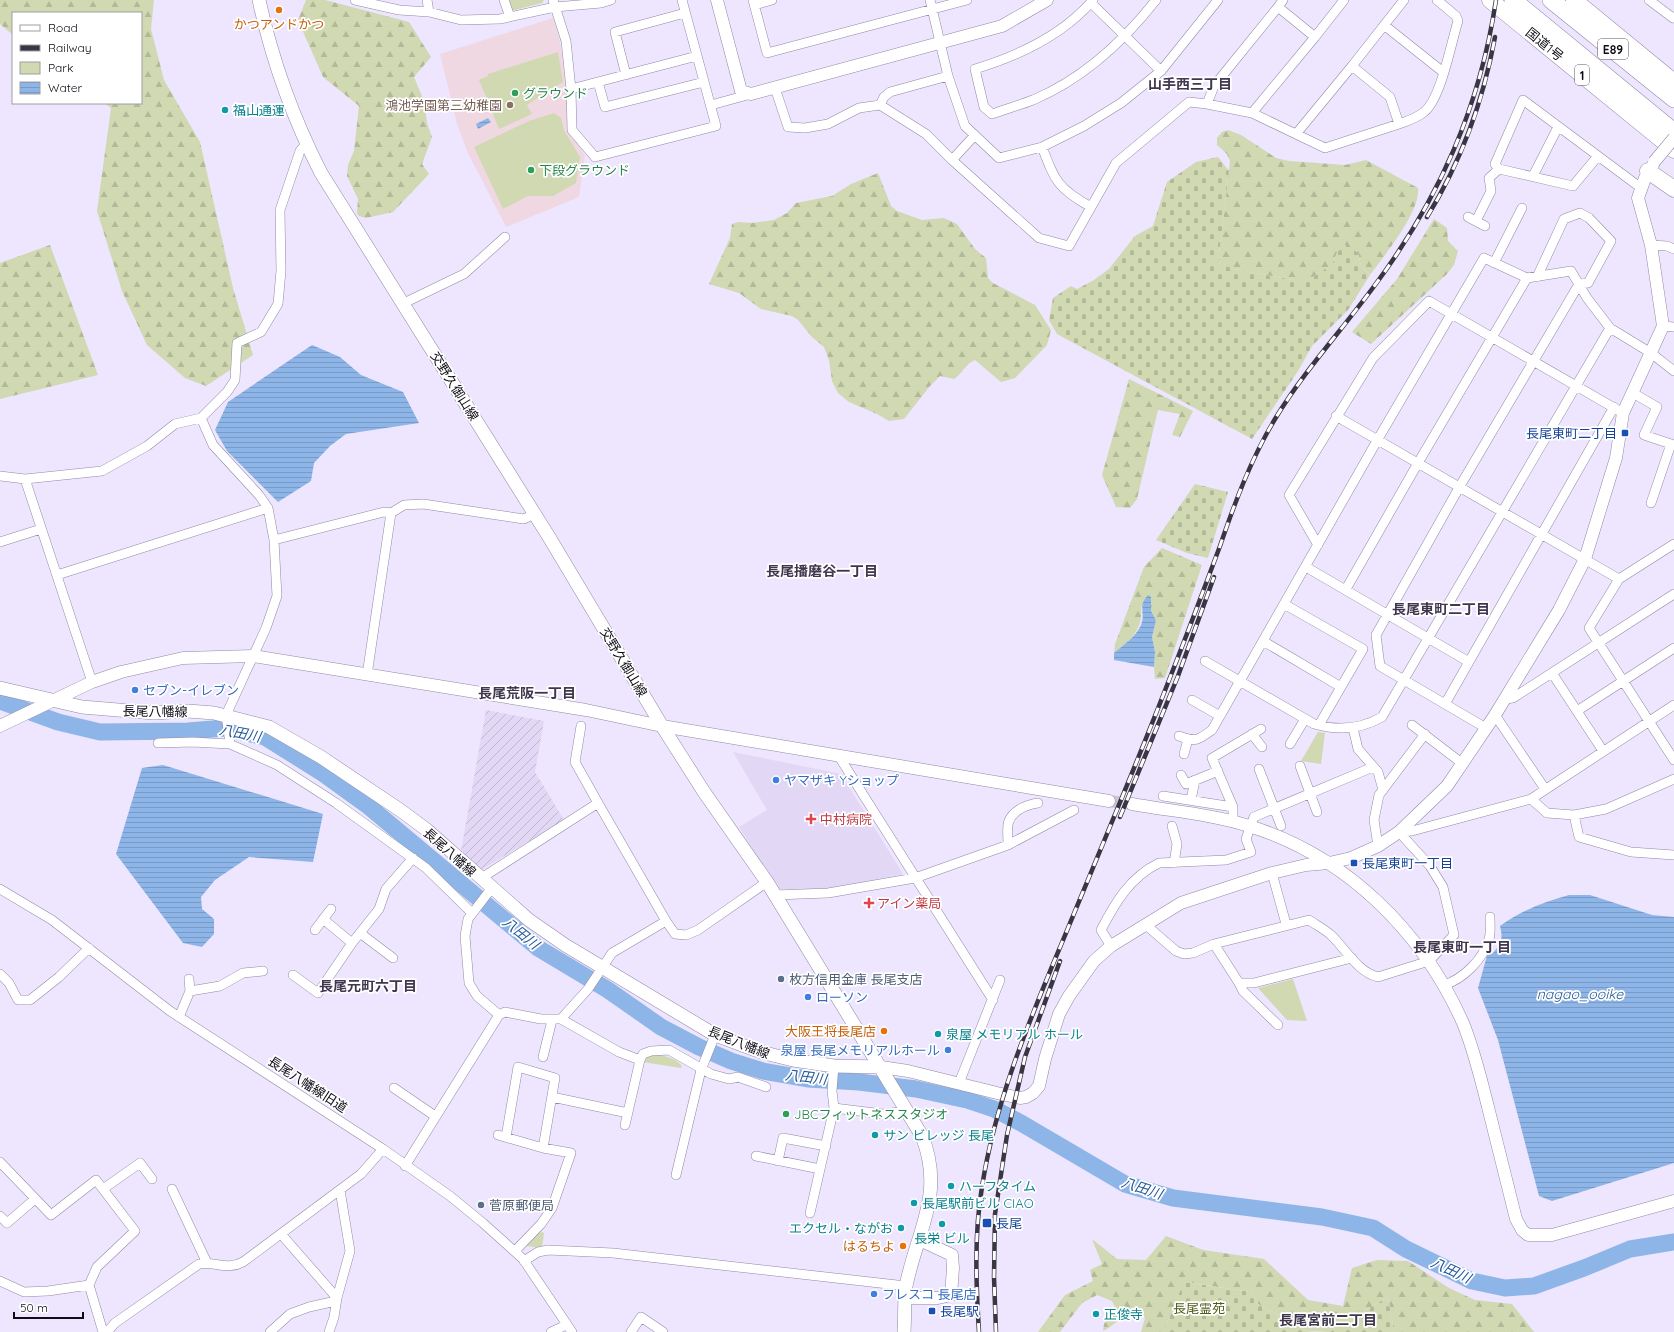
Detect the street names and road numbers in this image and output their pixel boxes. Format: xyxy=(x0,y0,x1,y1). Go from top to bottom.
street label: 国道1号 xyxy=(1523,24,1567,64)
road number: E89 xyxy=(1598,39,1628,59)
road number: 1 xyxy=(1575,65,1589,85)
street label: 交野久御山線 xyxy=(428,349,482,423)
street label: 交野久御山線 xyxy=(597,624,651,700)
street label: 長尾八幡線 xyxy=(122,702,188,720)
street label: 長尾八幡線 xyxy=(420,824,480,880)
street label: 長尾八幡線 xyxy=(706,1022,772,1062)
street label: 長尾八幡線旧道 xyxy=(265,1053,351,1115)

